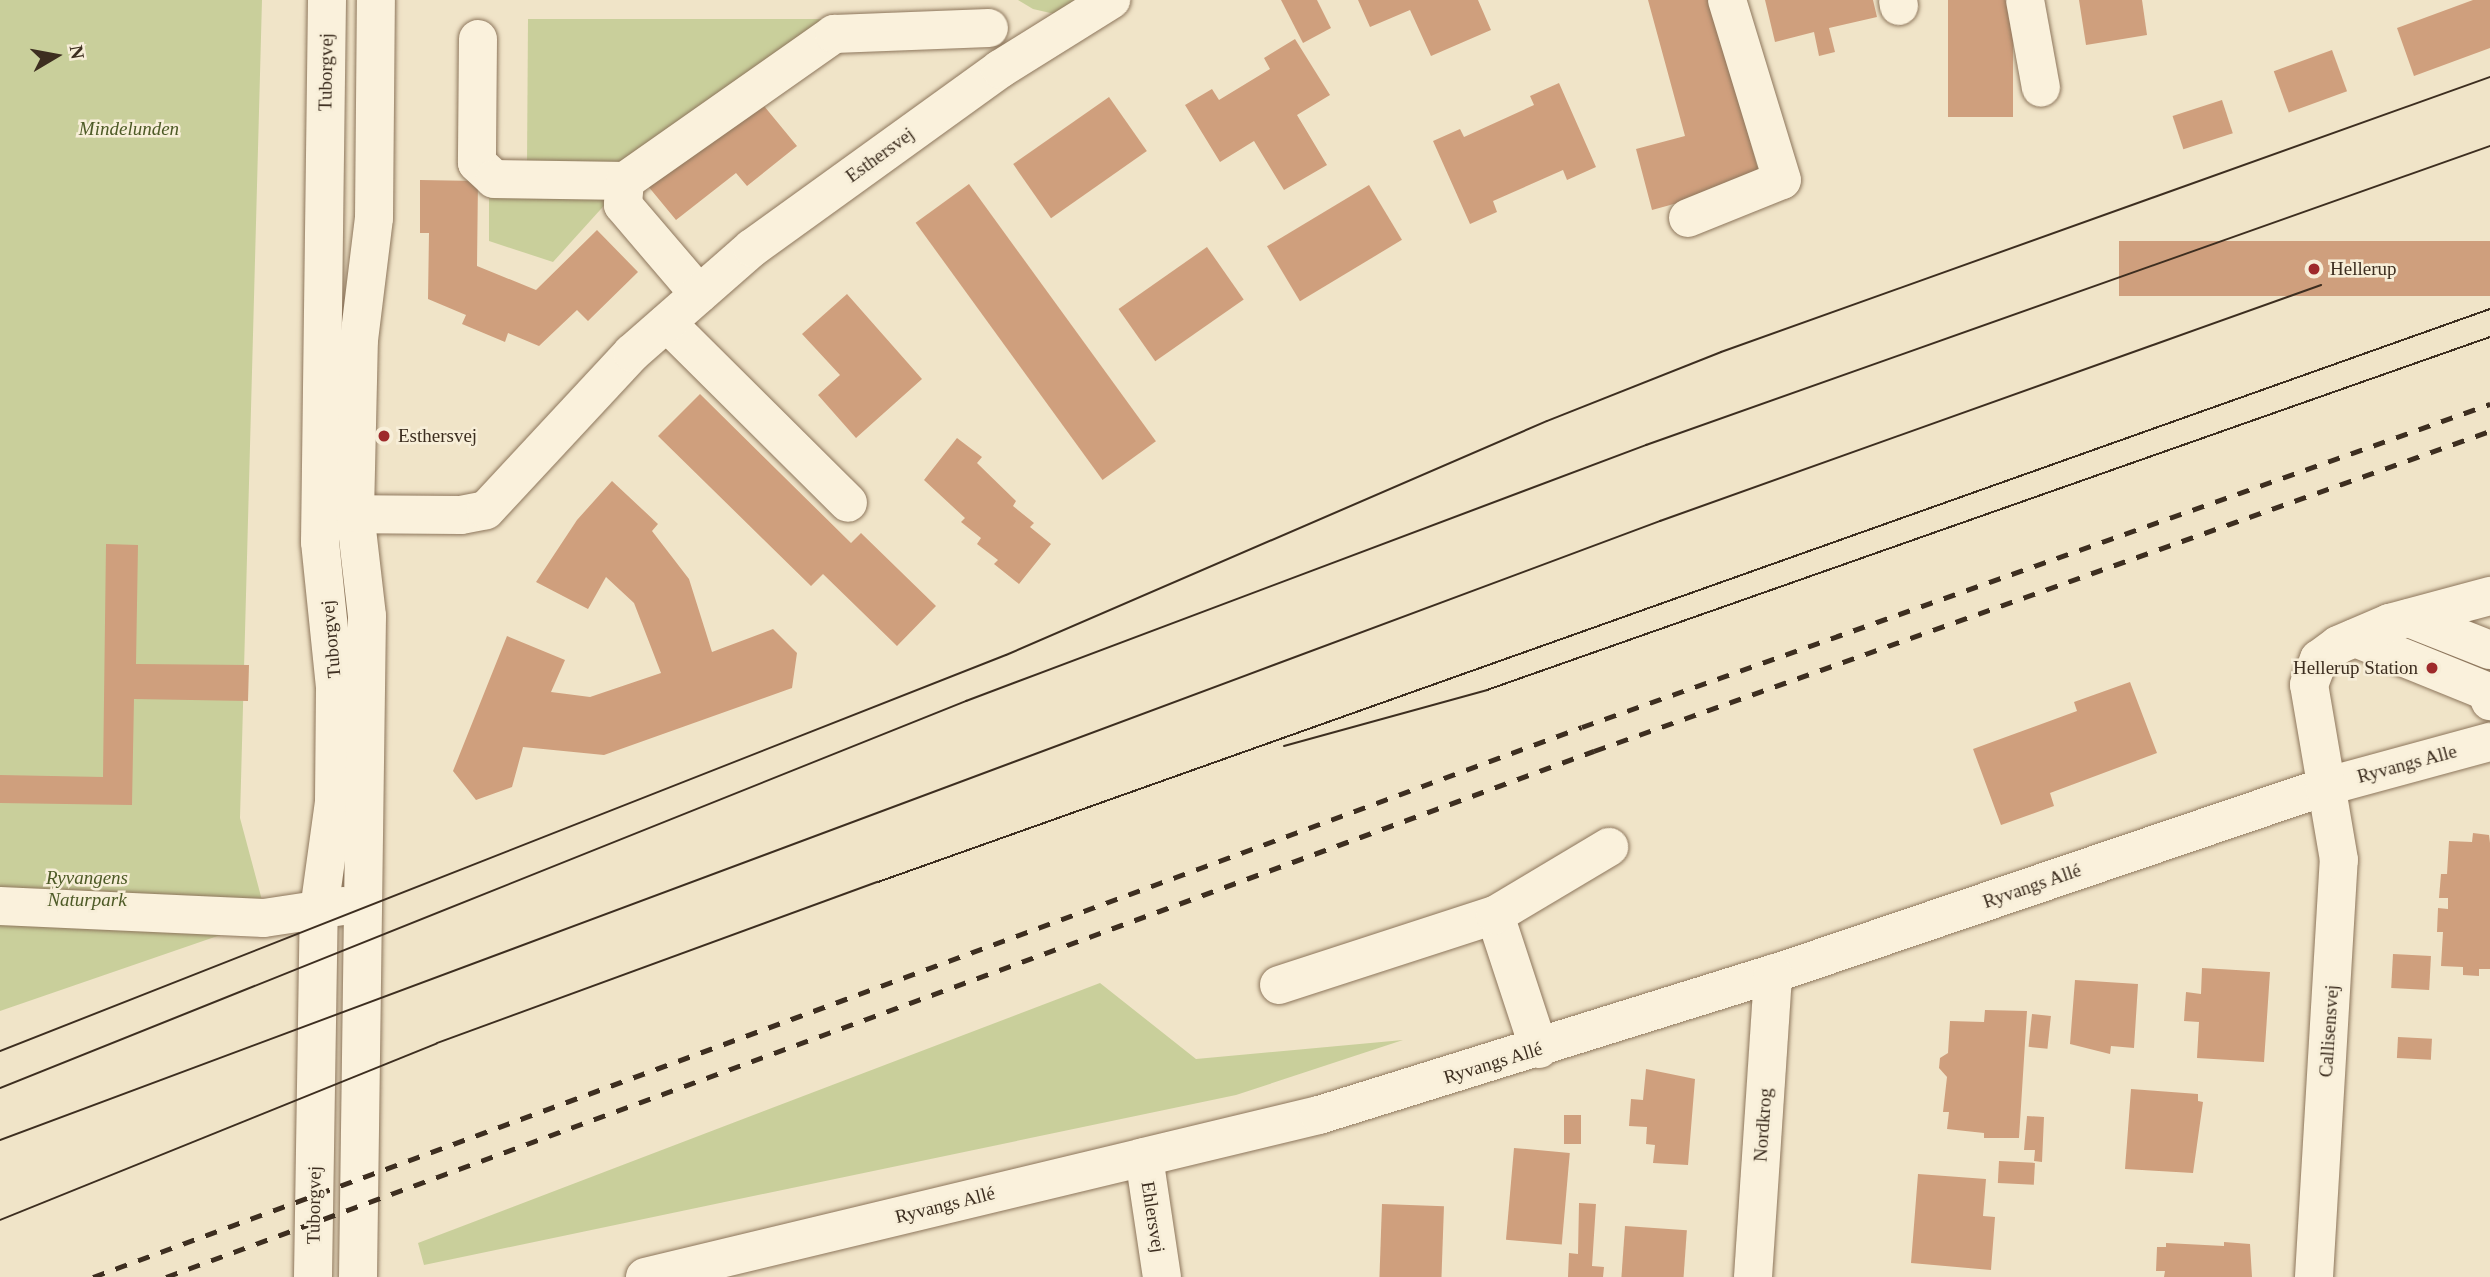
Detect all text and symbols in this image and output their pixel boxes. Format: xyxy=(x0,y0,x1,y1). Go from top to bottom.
north arrow xyxy=(21,21,91,91)
street label: Tuborgvej xyxy=(314,33,338,111)
text: N xyxy=(66,44,89,61)
park label: Mindelunden xyxy=(79,118,179,140)
street label: Esthersvej xyxy=(841,123,919,187)
place label: Hellerup xyxy=(2330,258,2396,280)
marker: Hellerup xyxy=(2304,259,2324,279)
place label: Esthersvej xyxy=(398,425,477,447)
marker: Esthersvej xyxy=(376,428,392,444)
street label: Tuborgvej xyxy=(316,599,346,679)
place label: Hellerup Station xyxy=(2293,657,2418,679)
marker: Hellerup Station xyxy=(2424,660,2440,676)
street label: Ryvangs Alle xyxy=(2354,740,2460,788)
street label: Ryvangs Allé xyxy=(1979,858,2085,914)
park label: Ryvangens Naturpark xyxy=(46,867,128,911)
street label: Callisensvej xyxy=(2314,984,2344,1078)
street label: Ryvangs Allé xyxy=(1440,1037,1546,1089)
street label: Nordkrog xyxy=(1749,1087,1777,1163)
street label: Tuborgvej xyxy=(302,1166,326,1244)
street label: Ehlersvej xyxy=(1136,1180,1170,1254)
street label: Ryvangs Allé xyxy=(892,1181,998,1229)

